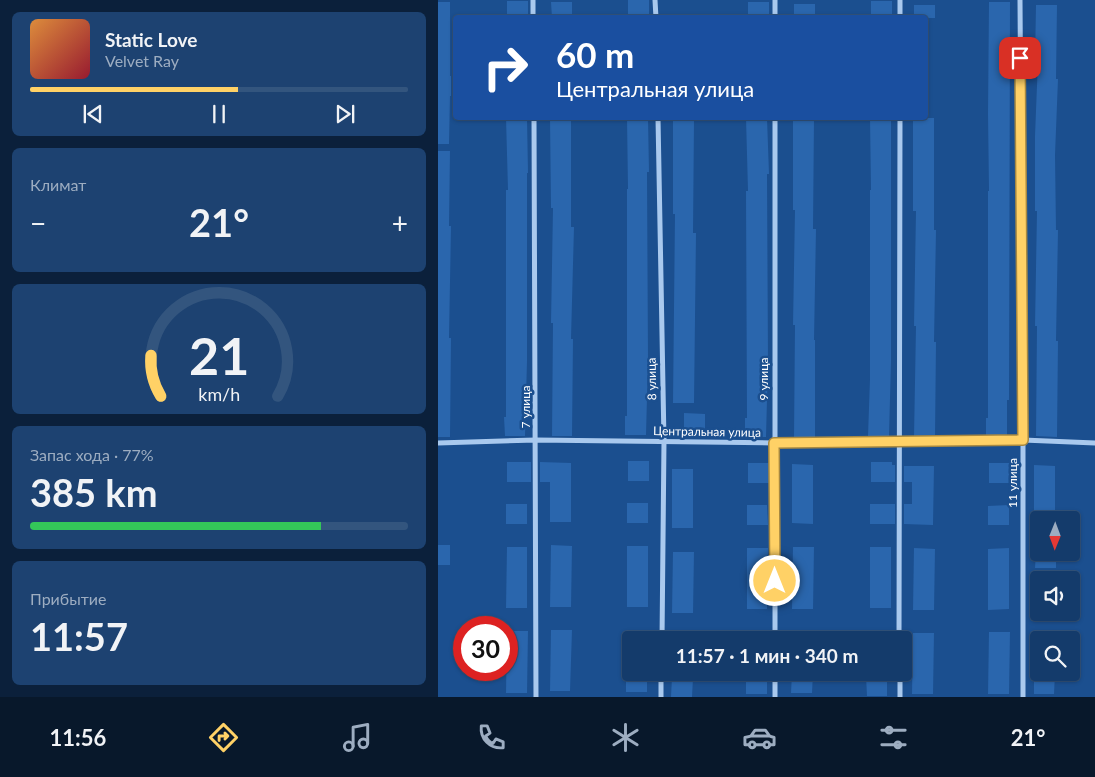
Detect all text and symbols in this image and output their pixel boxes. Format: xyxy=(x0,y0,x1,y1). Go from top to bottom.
text: Static Love xyxy=(105,28,197,51)
text: 60 m xyxy=(556,33,634,75)
icon: right xyxy=(473,35,538,100)
pin xyxy=(999,37,1041,79)
icon: arrive xyxy=(1006,44,1034,72)
text: Velvet Ray xyxy=(105,51,179,70)
text: Центральная улица xyxy=(556,75,754,102)
icon: previous xyxy=(79,100,107,128)
icon: pause xyxy=(205,100,233,128)
icon: next xyxy=(331,100,359,128)
text: Климат xyxy=(30,175,86,194)
text: 21° xyxy=(189,199,249,245)
text: − xyxy=(30,206,46,240)
text: + xyxy=(392,206,408,240)
text: 21 xyxy=(189,324,249,386)
street label: 8 улица xyxy=(644,357,659,401)
street label: 9 улица xyxy=(756,358,771,400)
text: km/h xyxy=(198,383,240,405)
street label: 7 улица xyxy=(518,386,533,428)
street label: Центральная улица xyxy=(653,423,761,440)
text: Запас хода · 77% xyxy=(30,445,154,464)
street label: 11 улица xyxy=(1005,458,1020,508)
text: 385 km xyxy=(30,469,158,515)
north arrow xyxy=(1030,511,1080,561)
map controls xyxy=(1030,511,1080,681)
position arrow xyxy=(748,554,800,606)
button: sound xyxy=(1030,571,1080,621)
text: Прибытие xyxy=(30,589,106,608)
text: 11:57 xyxy=(30,613,128,659)
speed limit sign: 30 xyxy=(453,616,518,681)
button: search xyxy=(1030,631,1080,681)
text: 11:57 · 1 мин · 340 m xyxy=(676,644,858,667)
icon: directions xyxy=(206,720,241,755)
icon: music xyxy=(340,720,375,755)
icon: phone xyxy=(474,720,509,755)
icon: climate xyxy=(608,720,643,755)
icon: car xyxy=(742,720,777,755)
icon: filters xyxy=(876,720,911,755)
text: 11:56 xyxy=(50,724,106,751)
text: 21° xyxy=(1011,724,1045,751)

